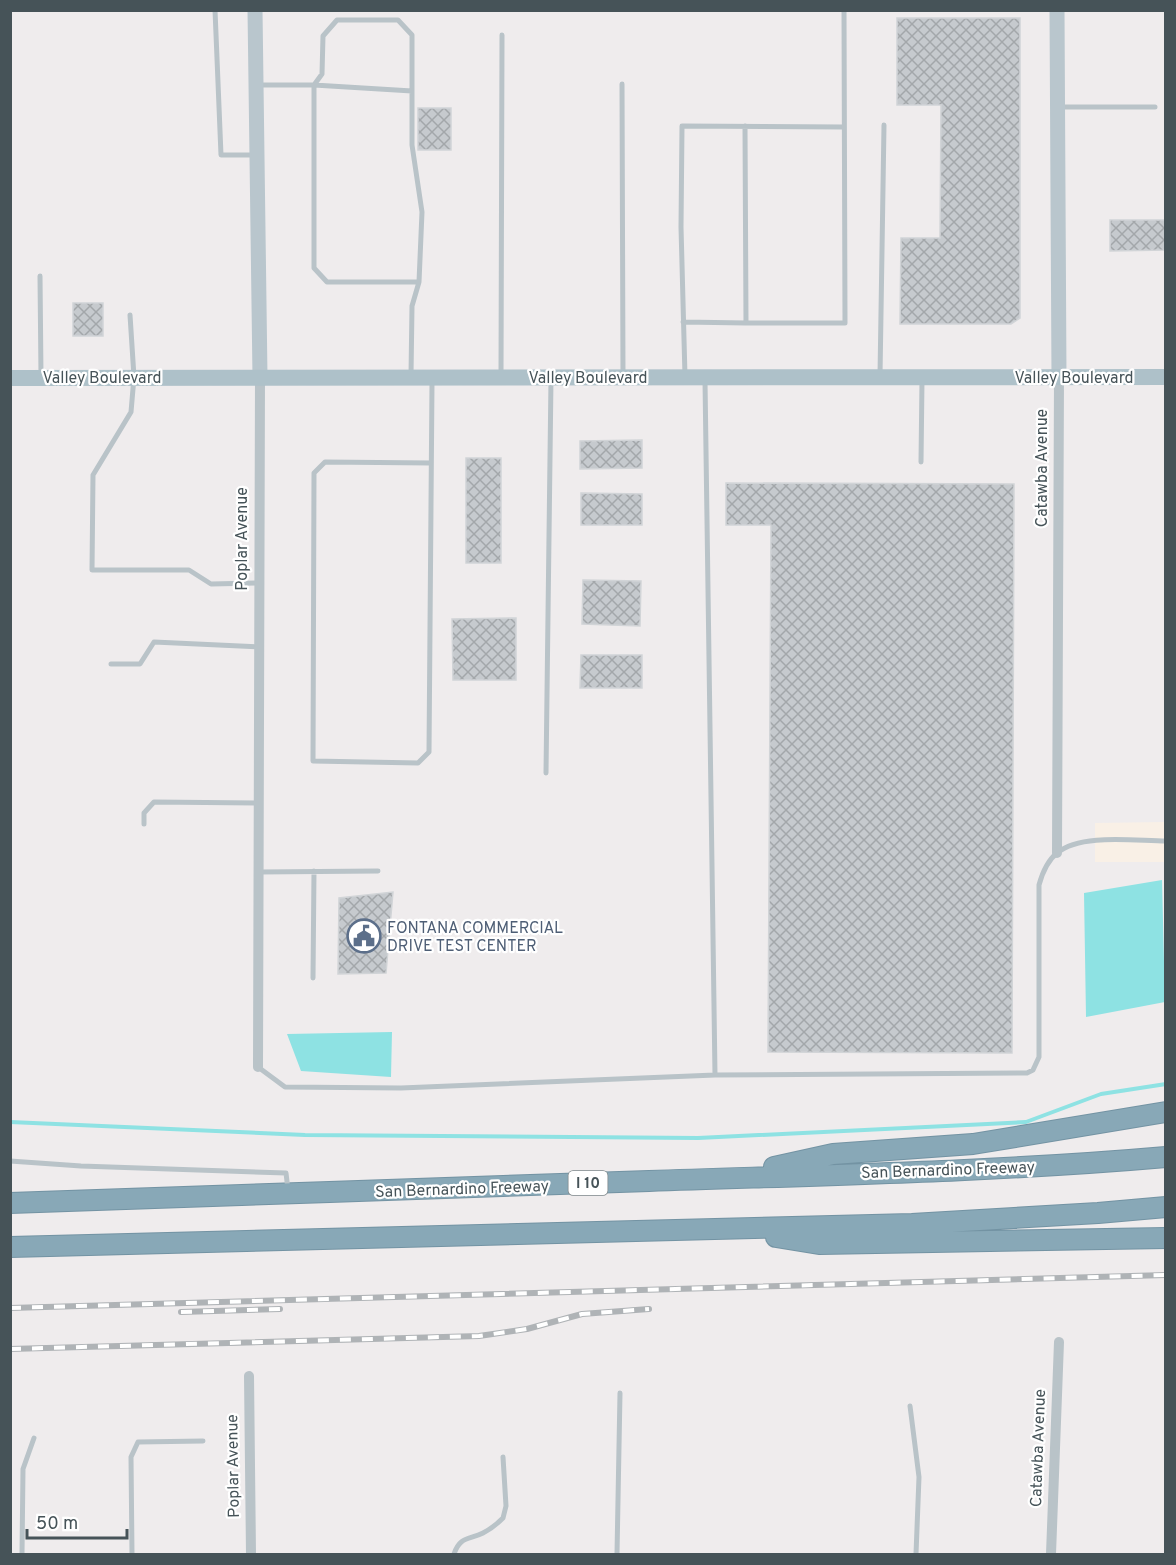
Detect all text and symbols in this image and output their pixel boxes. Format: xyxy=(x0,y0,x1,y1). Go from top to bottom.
street label: Valley Boulevard xyxy=(43,369,162,389)
street label: Valley Boulevard xyxy=(529,369,648,389)
street label: Valley Boulevard xyxy=(1015,369,1134,389)
street label: Catawba Avenue xyxy=(1033,409,1053,527)
street label: Poplar Avenue xyxy=(233,487,253,591)
public building icon: FONTANA COMMERCIAL DRIVE TEST CENTER xyxy=(346,918,382,954)
place label: FONTANA COMMERCIAL DRIVE TEST CENTER xyxy=(387,919,563,957)
street label: San Bernardino Freeway xyxy=(861,1158,1035,1184)
road number: I 10 xyxy=(568,1171,608,1195)
street label: San Bernardino Freeway xyxy=(375,1177,549,1203)
street label: Catawba Avenue xyxy=(1027,1389,1051,1508)
street label: Poplar Avenue xyxy=(223,1414,245,1518)
scale bar xyxy=(27,1502,128,1540)
text: 50 m xyxy=(36,1513,78,1536)

